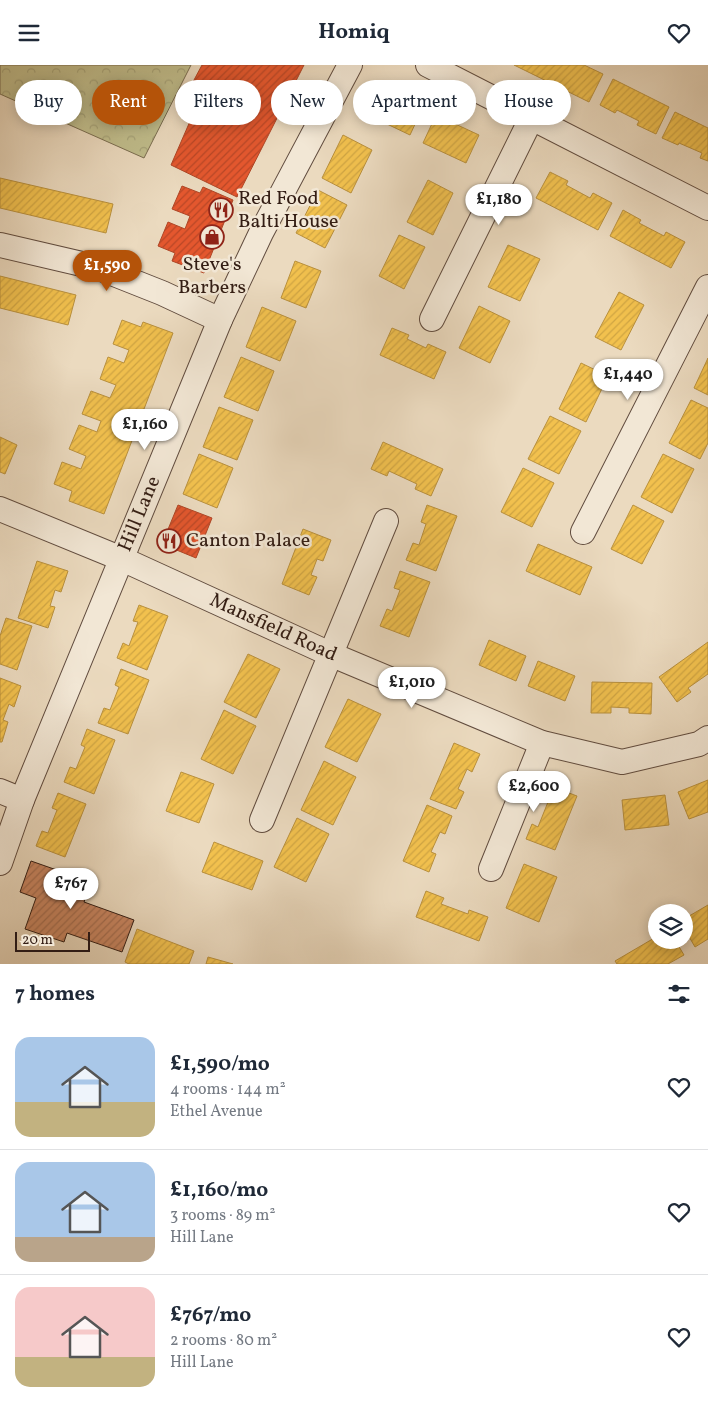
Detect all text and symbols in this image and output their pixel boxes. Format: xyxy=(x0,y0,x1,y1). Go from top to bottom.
text: Homiq xyxy=(318,17,390,48)
icon: menu xyxy=(15,19,43,47)
icon: heart xyxy=(665,19,693,47)
chip: Buy xyxy=(15,80,82,125)
chip: Rent xyxy=(92,80,165,125)
chip: Filters xyxy=(175,80,261,125)
chip: New xyxy=(271,80,343,125)
chip: Apartment xyxy=(353,80,476,125)
chip: House xyxy=(486,80,571,125)
pin: £1,180 xyxy=(458,184,540,226)
place label: Red Food Balti House xyxy=(238,185,338,236)
text: £1,180 xyxy=(476,189,522,211)
restaurant icon: Red Food Balti House xyxy=(208,197,234,223)
shop icon: Steve's Barbers xyxy=(199,224,225,250)
pin: £1,590 xyxy=(66,249,148,292)
place label: Steve's Barbers xyxy=(178,251,246,302)
text: £1,590 xyxy=(84,255,130,277)
pin: £1,440 xyxy=(587,359,669,401)
text: £1,440 xyxy=(603,364,653,386)
pin: £1,160 xyxy=(104,409,186,451)
text: £1,160 xyxy=(122,414,168,436)
street label: Hill Lane xyxy=(112,472,168,556)
place label: Canton Palace xyxy=(186,527,310,555)
restaurant icon: Canton Palace xyxy=(156,528,182,554)
street label: Mansfield Road xyxy=(205,587,341,669)
pin: £1,010 xyxy=(371,667,453,709)
text: £1,010 xyxy=(389,672,435,694)
pin: £2,600 xyxy=(493,771,575,813)
text: £2,600 xyxy=(509,776,559,798)
pin: £767 xyxy=(41,867,101,910)
text: £767 xyxy=(54,873,88,895)
map controls xyxy=(648,904,693,949)
button: layers xyxy=(648,904,693,949)
scale bar xyxy=(15,929,90,952)
text: 20 m xyxy=(22,931,53,950)
text: 7 homes xyxy=(15,980,95,1009)
icon: filters xyxy=(665,980,693,1008)
text: £1,590/mo xyxy=(170,1050,270,1079)
icon: home xyxy=(55,1057,115,1117)
icon: heart xyxy=(665,1073,693,1101)
text: 4 rooms · 144 m² xyxy=(170,1079,286,1101)
text: Ethel Avenue xyxy=(170,1101,263,1123)
text: £1,160/mo xyxy=(170,1176,268,1205)
icon: home xyxy=(55,1182,115,1242)
icon: heart xyxy=(665,1198,693,1226)
text: 3 rooms · 89 m² xyxy=(170,1205,275,1227)
text: Hill Lane xyxy=(170,1227,234,1249)
text: £767/mo xyxy=(170,1301,251,1330)
icon: home xyxy=(55,1307,115,1367)
icon: heart xyxy=(665,1323,693,1351)
text: 2 rooms · 80 m² xyxy=(170,1330,277,1352)
text: Hill Lane xyxy=(170,1352,234,1374)

